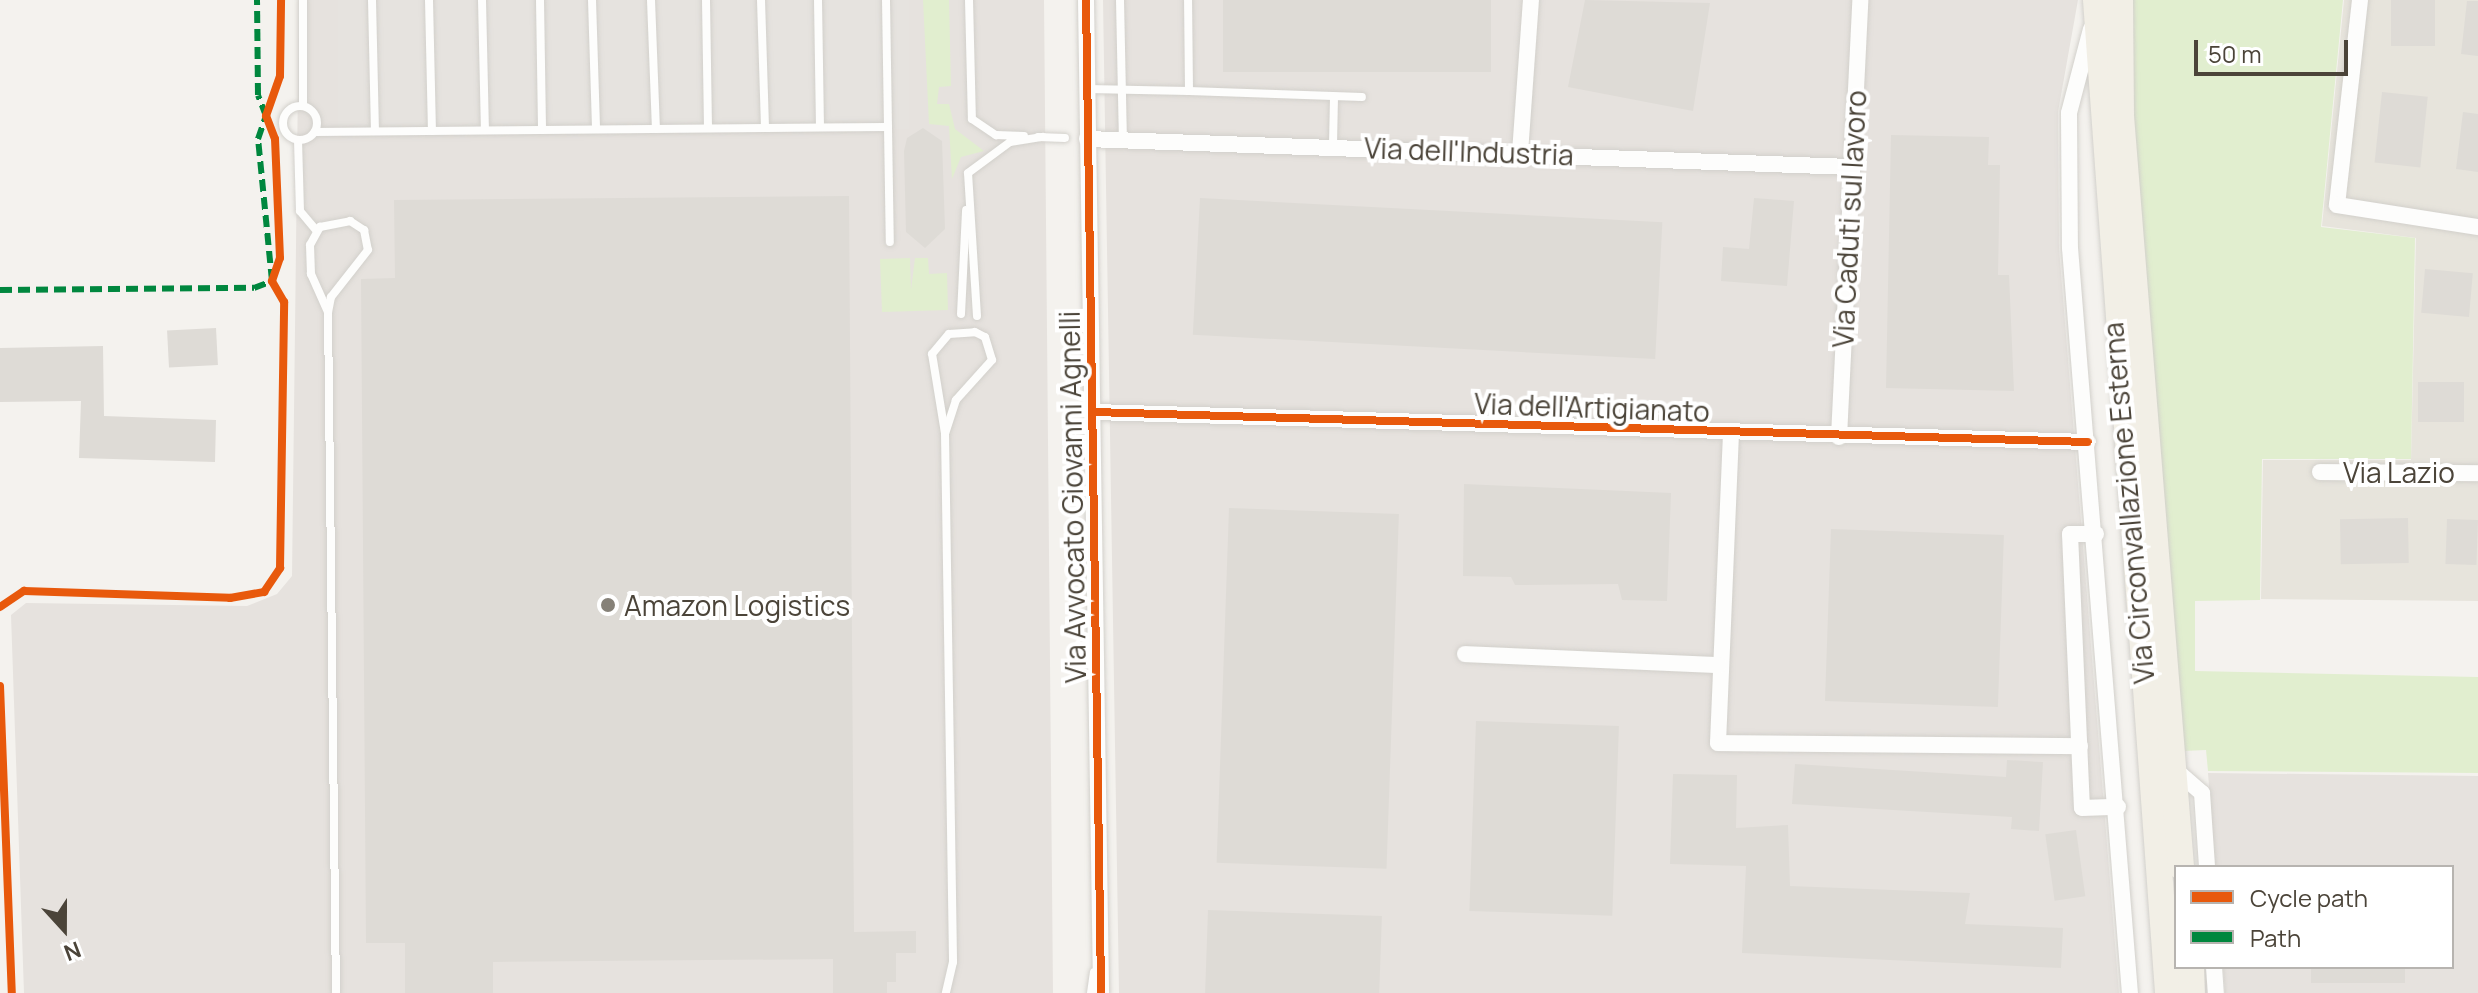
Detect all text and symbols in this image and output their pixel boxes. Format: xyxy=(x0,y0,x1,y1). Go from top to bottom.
scale bar xyxy=(2198,24,2352,74)
text: 50 m xyxy=(2208,37,2262,70)
street label: Via Caduti sul lavoro xyxy=(1825,89,1873,349)
street label: Via dell'Industria xyxy=(1364,131,1574,171)
street label: Via Avvocato Giovanni Agnelli xyxy=(1052,311,1092,683)
street label: Via Circonvallazione Esterna xyxy=(2095,321,2161,685)
street label: Via dell'Artigianato xyxy=(1474,386,1710,428)
street label: Via Lazio xyxy=(2343,455,2455,489)
place label: Amazon Logistics xyxy=(624,588,850,622)
marker: Amazon Logistics xyxy=(599,596,617,614)
legend xyxy=(2174,865,2454,969)
text: Cycle path xyxy=(2250,881,2368,914)
north arrow xyxy=(24,889,104,969)
text: Path xyxy=(2250,921,2301,954)
text: N xyxy=(60,935,85,968)

